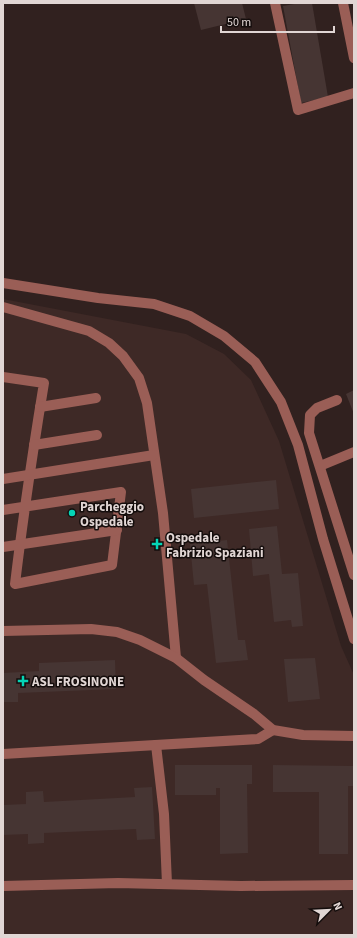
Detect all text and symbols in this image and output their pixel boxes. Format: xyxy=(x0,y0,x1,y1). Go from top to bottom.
scale bar xyxy=(221,8,334,34)
text: 50 m xyxy=(227,14,251,31)
place label: Parcheggio Ospedale xyxy=(80,498,144,531)
marker: Parcheggio Ospedale xyxy=(67,508,77,518)
place label: Ospedale Fabrizio Spaziani xyxy=(166,529,264,562)
marker: Ospedale Fabrizio Spaziani xyxy=(151,538,163,550)
place label: ASL FROSINONE xyxy=(31,673,124,691)
marker: ASL FROSINONE xyxy=(17,675,29,687)
north arrow xyxy=(309,890,349,930)
text: N xyxy=(329,900,346,913)

